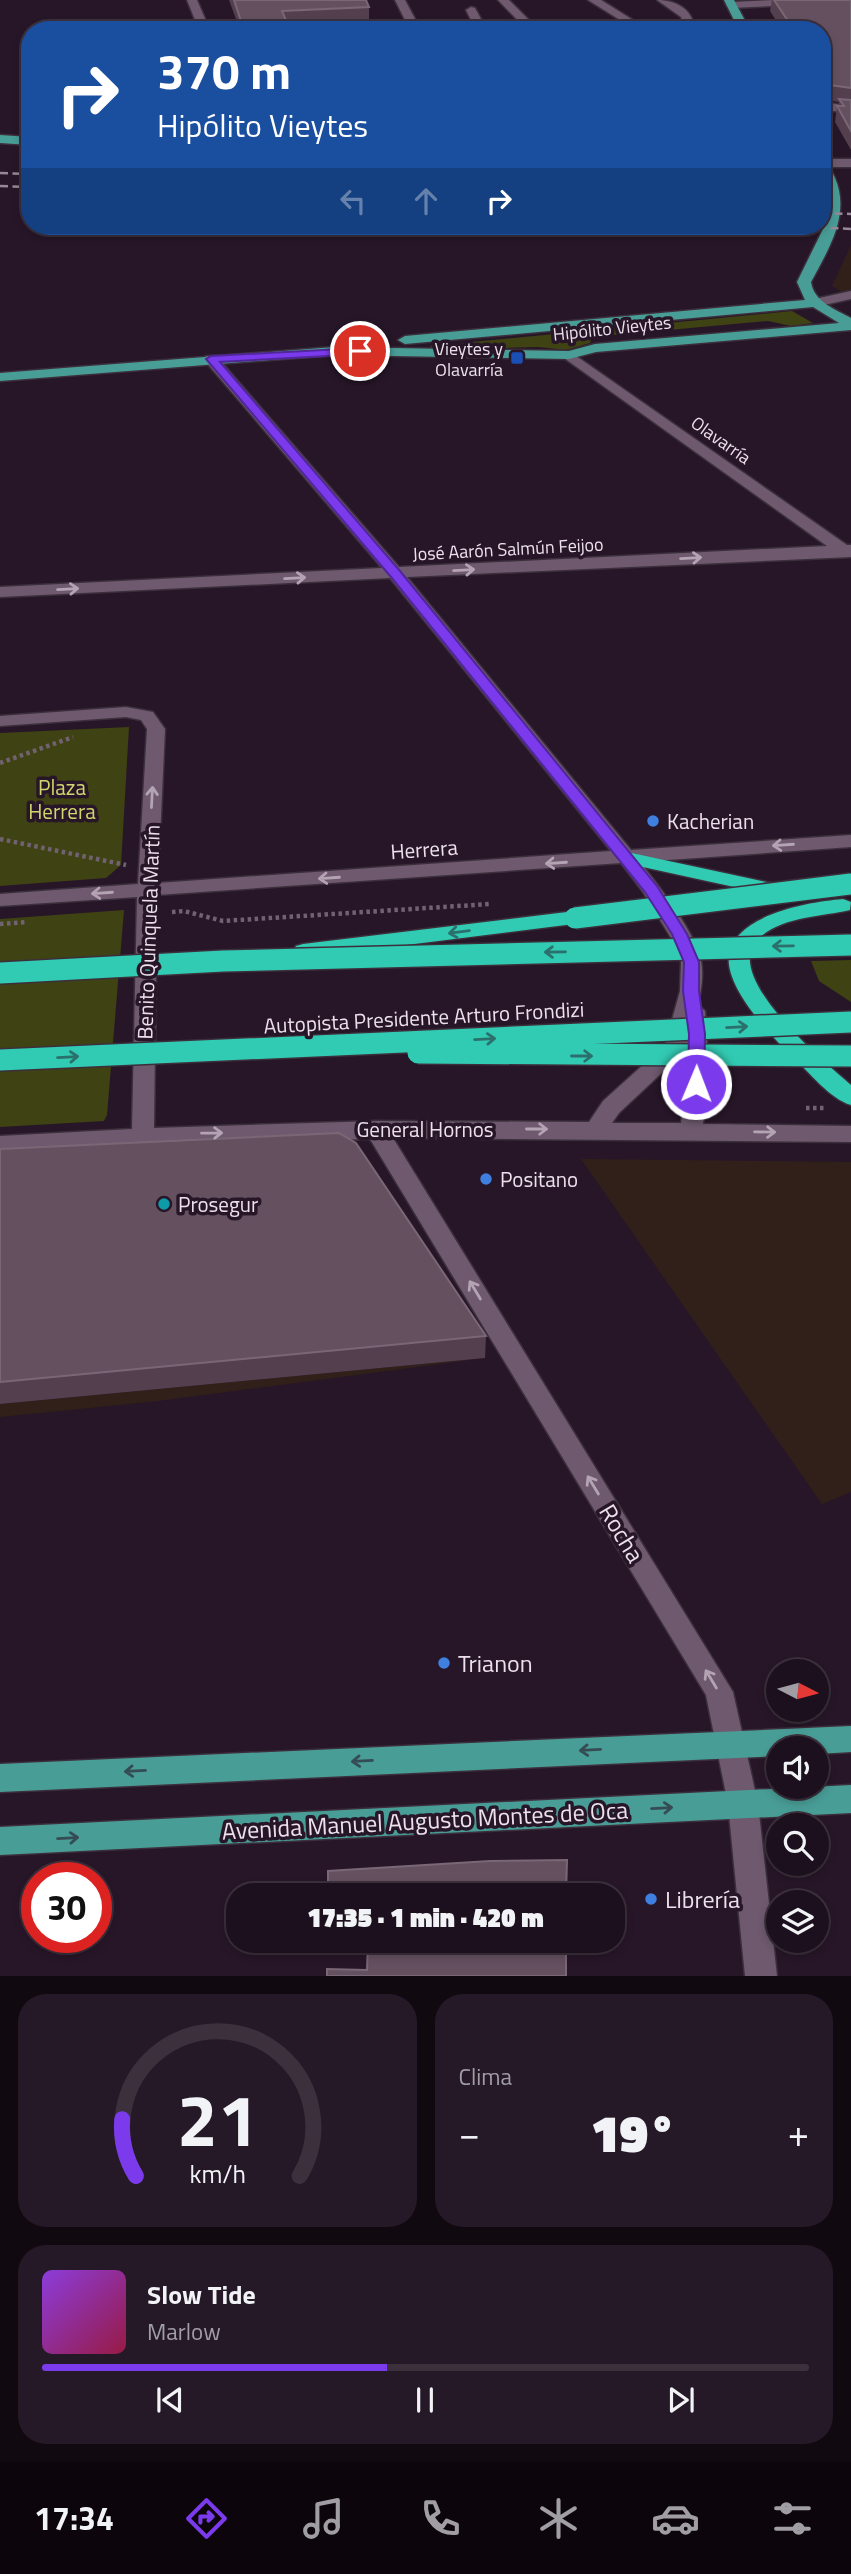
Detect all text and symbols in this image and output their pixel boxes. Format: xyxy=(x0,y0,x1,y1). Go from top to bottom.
text: 370 m xyxy=(157,33,291,108)
icon: right xyxy=(42,49,133,140)
text: Hipólito Vieytes xyxy=(157,101,368,149)
icon: left xyxy=(334,182,372,220)
icon: ahead xyxy=(407,182,445,220)
icon: right xyxy=(480,182,518,220)
street label: Hipólito Vieytes xyxy=(552,308,672,348)
pin xyxy=(330,321,390,381)
icon: arrive xyxy=(341,332,379,370)
place label: Vieytes y Olavarría xyxy=(435,335,503,383)
marker: Vieytes y Olavarría xyxy=(509,350,525,366)
street label: Olavarría xyxy=(685,409,757,471)
street label: José Aarón Salmún Feijoo xyxy=(412,531,604,567)
one-way arrow xyxy=(679,551,702,564)
one-way arrow xyxy=(452,563,474,576)
one-way arrow xyxy=(284,572,307,585)
one-way arrow xyxy=(56,582,79,595)
park label: Plaza Herrera xyxy=(28,771,96,827)
one-way arrow xyxy=(145,786,158,809)
place label: Kacherian xyxy=(667,805,754,837)
marker: Kacherian xyxy=(645,813,661,829)
street label: Benito Quinquela Martín xyxy=(128,824,168,1040)
street label: Herrera xyxy=(389,831,459,867)
one-way arrow xyxy=(772,839,795,852)
one-way arrow xyxy=(545,856,568,869)
one-way arrow xyxy=(318,872,341,885)
one-way arrow xyxy=(91,887,114,900)
one-way arrow xyxy=(448,925,471,938)
one-way arrow xyxy=(772,940,795,953)
one-way arrow xyxy=(544,946,567,959)
street label: Autopista Presidente Arturo Frondizi xyxy=(263,993,585,1041)
one-way arrow xyxy=(725,1020,748,1033)
one-way arrow xyxy=(473,1032,496,1045)
position arrow xyxy=(659,1047,733,1121)
one-way arrow xyxy=(571,1049,594,1063)
one-way arrow xyxy=(56,1051,79,1064)
street label: General Hornos xyxy=(356,1113,494,1145)
one-way arrow xyxy=(525,1122,548,1136)
one-way arrow xyxy=(753,1125,776,1139)
one-way arrow xyxy=(200,1126,223,1140)
place label: Positano xyxy=(500,1163,578,1195)
marker: Positano xyxy=(478,1171,494,1187)
place label: Prosegur xyxy=(178,1188,258,1220)
marker: Prosegur xyxy=(156,1196,172,1212)
one-way arrow xyxy=(467,1281,481,1301)
one-way arrow xyxy=(586,1475,600,1495)
street label: Rocha xyxy=(590,1497,654,1569)
place label: Trianon xyxy=(458,1645,533,1681)
marker: Trianon xyxy=(436,1655,452,1671)
north arrow xyxy=(766,1659,830,1722)
map controls xyxy=(766,1659,829,1953)
one-way arrow xyxy=(704,1670,718,1690)
button: sound xyxy=(766,1736,829,1799)
one-way arrow xyxy=(578,1744,601,1757)
one-way arrow xyxy=(351,1754,374,1767)
one-way arrow xyxy=(124,1765,147,1778)
street label: Avenida Manuel Augusto Montes de Oca xyxy=(221,1791,629,1849)
one-way arrow xyxy=(651,1801,673,1814)
button: search xyxy=(766,1813,829,1876)
one-way arrow xyxy=(56,1831,79,1844)
speed limit sign: 30 xyxy=(21,1862,112,1953)
place label: Librería xyxy=(665,1881,740,1917)
button: layers xyxy=(766,1890,829,1953)
marker: Librería xyxy=(643,1891,659,1907)
text: 17:35 · 1 min · 420 m xyxy=(307,1898,544,1937)
text: Clima xyxy=(459,2059,512,2094)
text: 21 xyxy=(176,2065,258,2175)
text: 19° xyxy=(591,2093,677,2172)
text: − xyxy=(459,2104,480,2162)
text: + xyxy=(788,2104,809,2162)
text: km/h xyxy=(189,2155,246,2193)
text: Slow Tide xyxy=(147,2275,256,2314)
text: Marlow xyxy=(147,2314,221,2349)
icon: previous xyxy=(151,2381,189,2419)
icon: pause xyxy=(406,2381,444,2419)
icon: next xyxy=(662,2381,700,2419)
text: 17:34 xyxy=(34,2494,114,2542)
icon: directions xyxy=(182,2494,231,2543)
icon: music xyxy=(299,2494,348,2543)
icon: phone xyxy=(416,2494,465,2543)
icon: climate xyxy=(534,2494,583,2543)
icon: car xyxy=(651,2494,700,2543)
icon: filters xyxy=(768,2494,817,2543)

